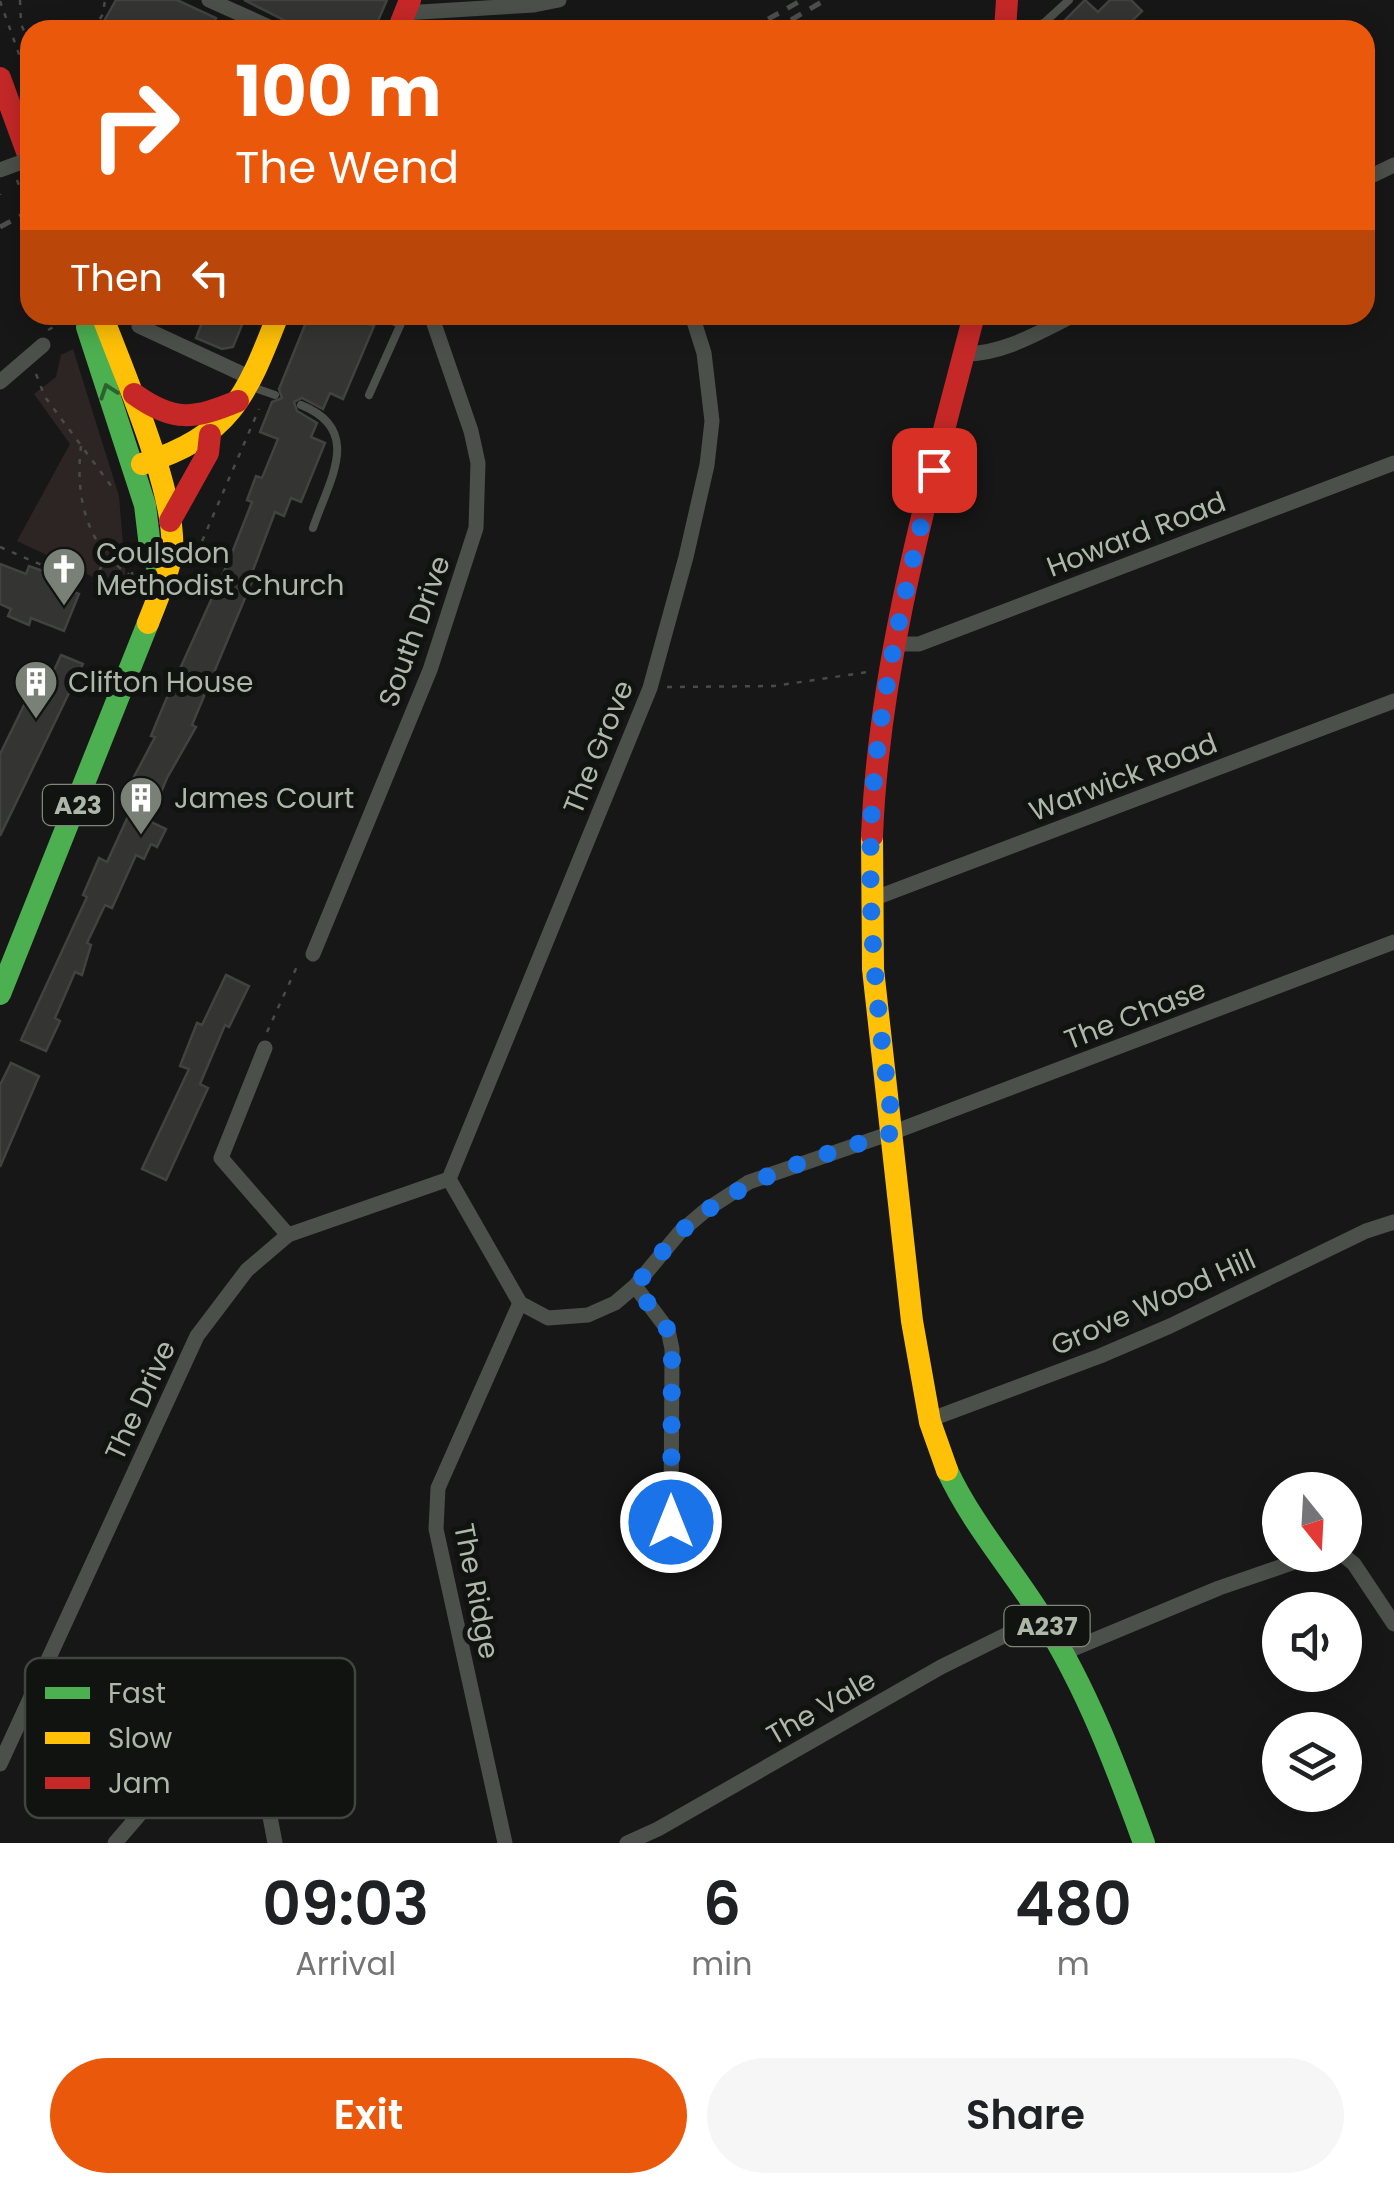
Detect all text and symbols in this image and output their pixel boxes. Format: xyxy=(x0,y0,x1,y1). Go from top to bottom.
text: 100 m xyxy=(235,42,442,141)
icon: right xyxy=(70,60,200,190)
text: The Wend xyxy=(235,136,459,199)
icon: left xyxy=(183,250,238,305)
text: Then xyxy=(70,251,163,304)
one-way arrow xyxy=(100,383,120,400)
pin xyxy=(892,428,977,513)
icon: arrive xyxy=(907,443,962,498)
street label: Howard Road xyxy=(1041,482,1231,587)
place label: Coulsdon Methodist Church xyxy=(96,534,344,605)
church icon: Coulsdon Methodist Church xyxy=(41,546,87,607)
street label: South Drive xyxy=(369,550,460,712)
building icon: Clifton House xyxy=(13,659,59,720)
place label: Clifton House xyxy=(68,663,253,702)
street label: The Grove xyxy=(554,674,643,820)
street label: Warwick Road xyxy=(1024,724,1223,831)
building icon: James Court xyxy=(118,775,164,836)
place label: James Court xyxy=(174,779,354,818)
road number: A23 xyxy=(43,785,113,825)
street label: The Chase xyxy=(1059,970,1211,1059)
street label: Grove Wood Hill xyxy=(1045,1240,1262,1365)
street label: The Drive xyxy=(96,1334,185,1467)
position arrow xyxy=(619,1470,723,1574)
north arrow xyxy=(1262,1472,1362,1572)
map controls xyxy=(1262,1472,1362,1812)
street label: The Ridge xyxy=(444,1520,509,1662)
button: sound xyxy=(1262,1592,1362,1692)
road number: A237 xyxy=(1004,1606,1090,1646)
legend xyxy=(25,1658,355,1818)
street label: The Vale xyxy=(760,1661,883,1754)
text: Fast xyxy=(108,1674,166,1713)
button: layers xyxy=(1262,1712,1362,1812)
text: Slow xyxy=(108,1719,172,1758)
text: Jam xyxy=(108,1764,171,1803)
text: 09:03 xyxy=(262,1862,429,1946)
text: 6 xyxy=(703,1862,741,1946)
text: 480 xyxy=(1015,1862,1132,1946)
text: Arrival xyxy=(295,1941,396,1986)
text: min xyxy=(691,1941,753,1986)
text: m xyxy=(1057,1941,1090,1986)
button: Exit xyxy=(50,2058,687,2173)
button: Share xyxy=(707,2058,1344,2173)

